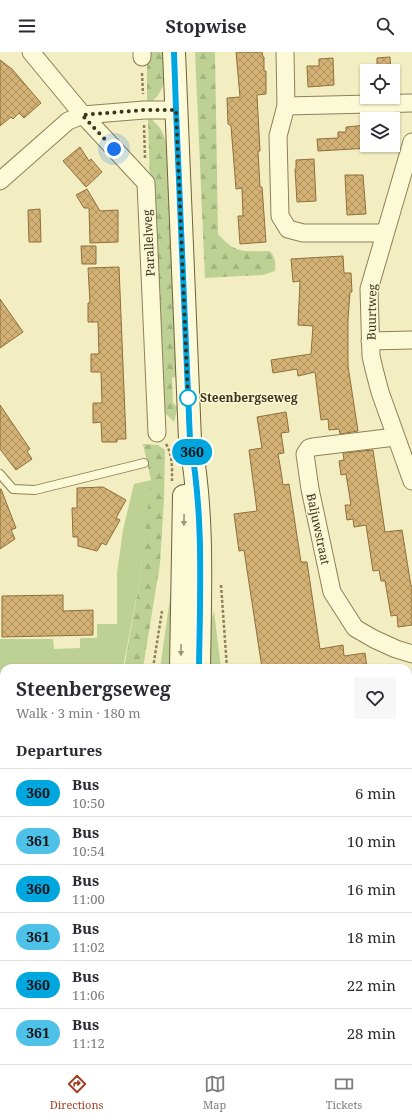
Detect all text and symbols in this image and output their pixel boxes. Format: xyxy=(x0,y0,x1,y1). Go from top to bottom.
text: Stopwise xyxy=(165,14,247,38)
icon: menu xyxy=(16,15,38,37)
icon: search xyxy=(374,15,396,37)
map controls xyxy=(360,64,400,152)
button: locate xyxy=(360,64,400,104)
button: layers xyxy=(360,112,400,152)
your location xyxy=(104,139,124,159)
street label: Parallelweg xyxy=(138,209,159,277)
street label: Buurtweg xyxy=(363,283,380,340)
marker: Steenbergseweg xyxy=(179,389,197,407)
place label: Steenbergseweg xyxy=(200,389,298,406)
line badge: 360 xyxy=(169,439,215,465)
text: 360 xyxy=(180,442,204,461)
street label: Baljuwstraat xyxy=(303,492,334,566)
one-way arrow xyxy=(181,514,187,527)
one-way arrow xyxy=(178,644,184,657)
text: Steenbergseweg xyxy=(16,676,171,702)
button: heart xyxy=(354,677,396,719)
text: Walk · 3 min · 180 m xyxy=(16,704,141,722)
text: Departures xyxy=(16,740,102,760)
text: Bus xyxy=(72,774,99,794)
text: 360 xyxy=(26,783,50,802)
text: 6 min xyxy=(355,783,396,803)
text: 10:50 xyxy=(72,794,105,812)
text: Bus xyxy=(72,822,99,842)
text: 361 xyxy=(26,831,50,850)
text: 10 min xyxy=(347,831,396,851)
text: 10:54 xyxy=(72,842,105,860)
text: Bus xyxy=(72,870,99,890)
text: 360 xyxy=(26,879,50,898)
text: 16 min xyxy=(347,879,396,899)
text: 11:00 xyxy=(72,890,105,908)
text: Bus xyxy=(72,918,99,938)
text: 361 xyxy=(26,927,50,946)
text: 18 min xyxy=(347,927,396,947)
text: 11:02 xyxy=(72,938,105,956)
text: Bus xyxy=(72,966,99,986)
text: 360 xyxy=(26,975,50,994)
text: 22 min xyxy=(347,975,396,995)
text: 11:06 xyxy=(72,986,105,1004)
text: Bus xyxy=(72,1014,99,1034)
text: 361 xyxy=(26,1023,50,1042)
text: 28 min xyxy=(347,1023,396,1043)
text: 11:12 xyxy=(72,1034,105,1052)
tab: Directions xyxy=(50,1073,104,1112)
tab: Map xyxy=(203,1073,226,1112)
tab: Tickets xyxy=(326,1073,362,1112)

